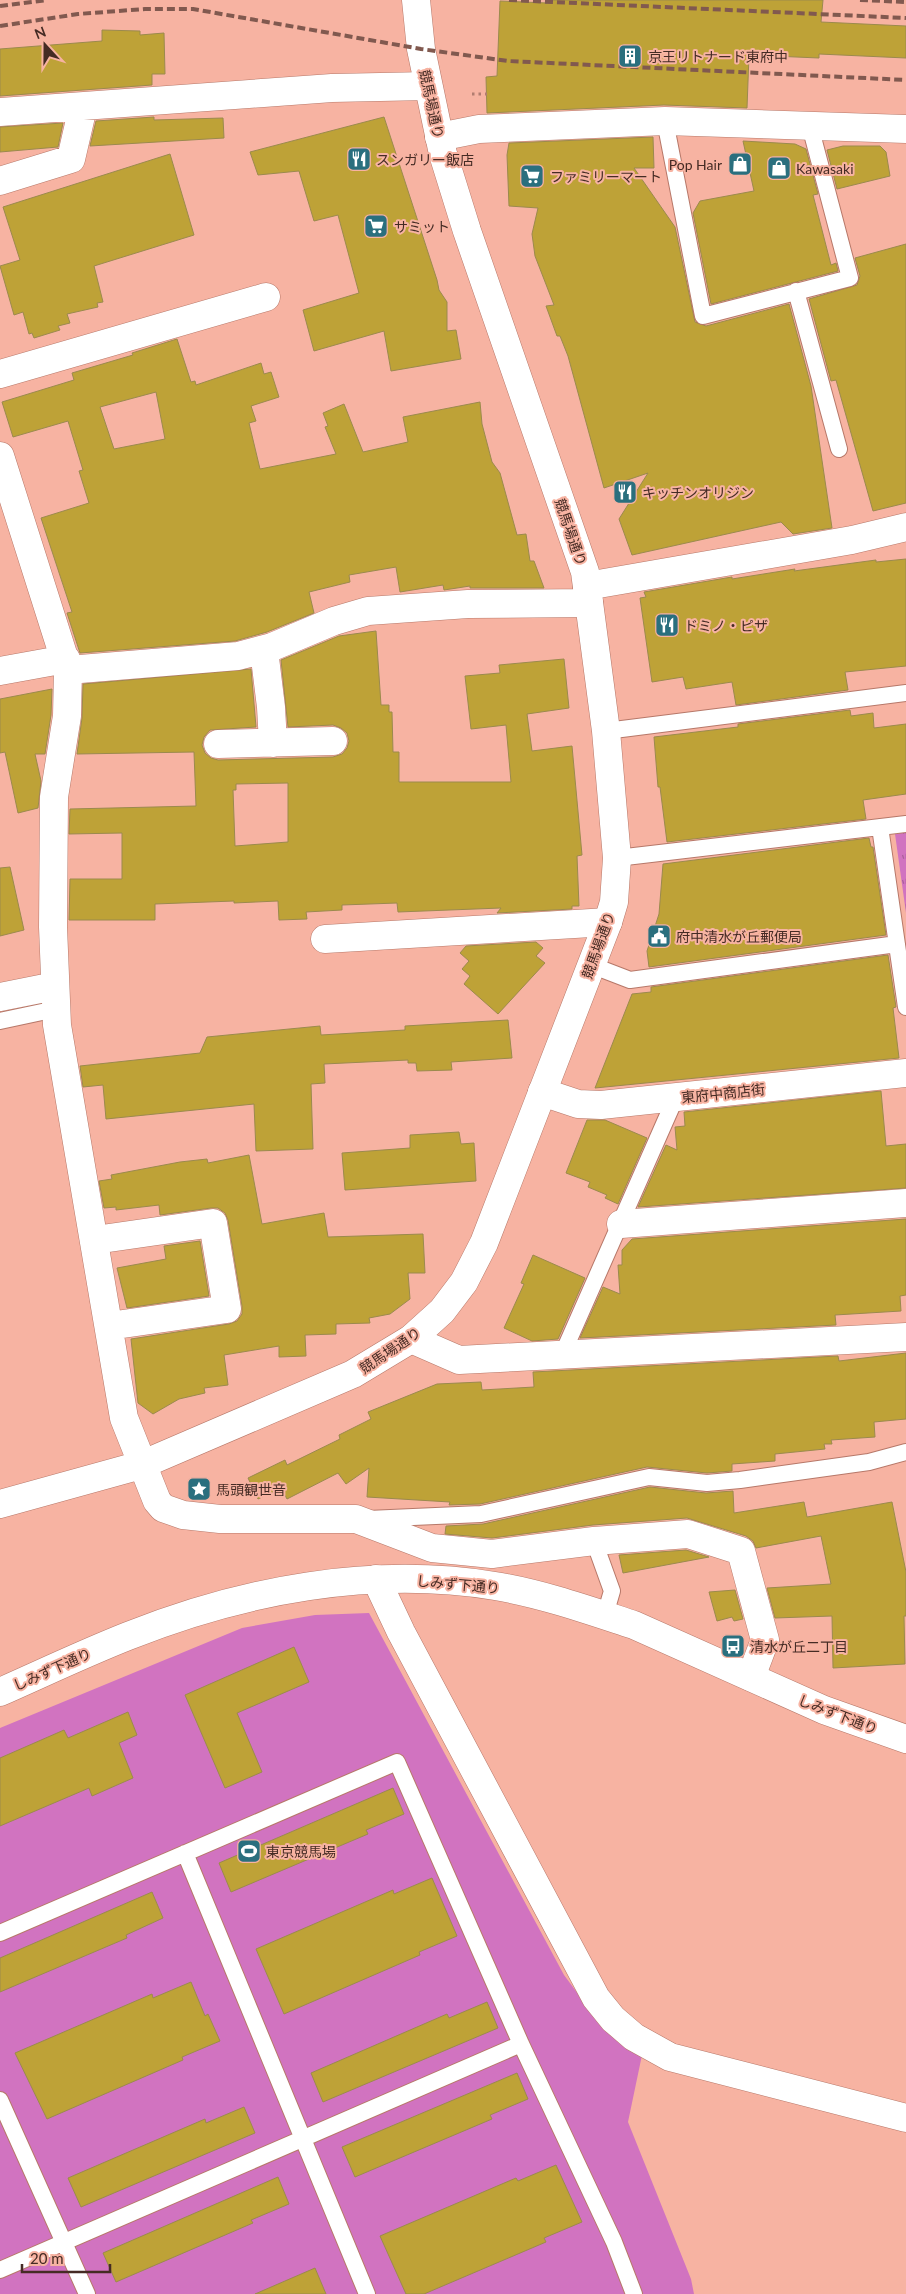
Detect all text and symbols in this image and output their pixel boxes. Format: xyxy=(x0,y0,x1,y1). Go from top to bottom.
north arrow xyxy=(20,20,70,70)
text: N xyxy=(32,23,48,42)
building icon: 京王リトナード東府中 xyxy=(617,43,643,69)
place label: 京王リトナード東府中 xyxy=(648,48,788,65)
street label: 競馬場通り xyxy=(416,68,448,140)
restaurant icon: スンガリー飯店 xyxy=(346,146,372,172)
place label: スンガリー飯店 xyxy=(376,151,474,168)
shop icon: Pop Hair xyxy=(727,151,753,177)
shop icon: Kawasaki xyxy=(766,155,792,181)
place label: Pop Hair xyxy=(669,156,722,173)
place label: Kawasaki xyxy=(796,160,854,177)
supermarket icon: ファミリーマート xyxy=(519,163,545,189)
place label: ファミリーマート xyxy=(550,168,662,185)
supermarket icon: サミット xyxy=(363,213,389,239)
place label: サミット xyxy=(394,218,450,235)
restaurant icon: キッチンオリジン xyxy=(612,479,638,505)
place label: キッチンオリジン xyxy=(642,484,754,501)
street label: 競馬場通り xyxy=(552,496,590,568)
restaurant icon: ドミノ・ピザ xyxy=(654,612,680,638)
place label: ドミノ・ピザ xyxy=(684,617,768,634)
street label: 競馬場通り xyxy=(578,909,618,981)
public building icon: 府中清水が丘郵便局 xyxy=(646,923,672,949)
place label: 府中清水が丘郵便局 xyxy=(676,928,802,945)
street label: 東府中商店街 xyxy=(680,1080,766,1106)
street label: 競馬場通り xyxy=(356,1323,424,1377)
place icon: 馬頭観世音 xyxy=(186,1476,212,1502)
place label: 馬頭観世音 xyxy=(216,1481,286,1498)
street label: しみず下通り xyxy=(415,1572,501,1596)
bus stop icon: 清水が丘二丁目 xyxy=(720,1633,746,1659)
place label: 清水が丘二丁目 xyxy=(750,1638,848,1655)
street label: しみず下通り xyxy=(10,1644,94,1694)
street label: しみず下通り xyxy=(796,1691,880,1737)
sports icon: 東京競馬場 xyxy=(236,1838,262,1864)
place label: 東京競馬場 xyxy=(266,1843,336,1860)
scale bar xyxy=(22,2242,110,2274)
text: 20 m xyxy=(30,2249,64,2267)

